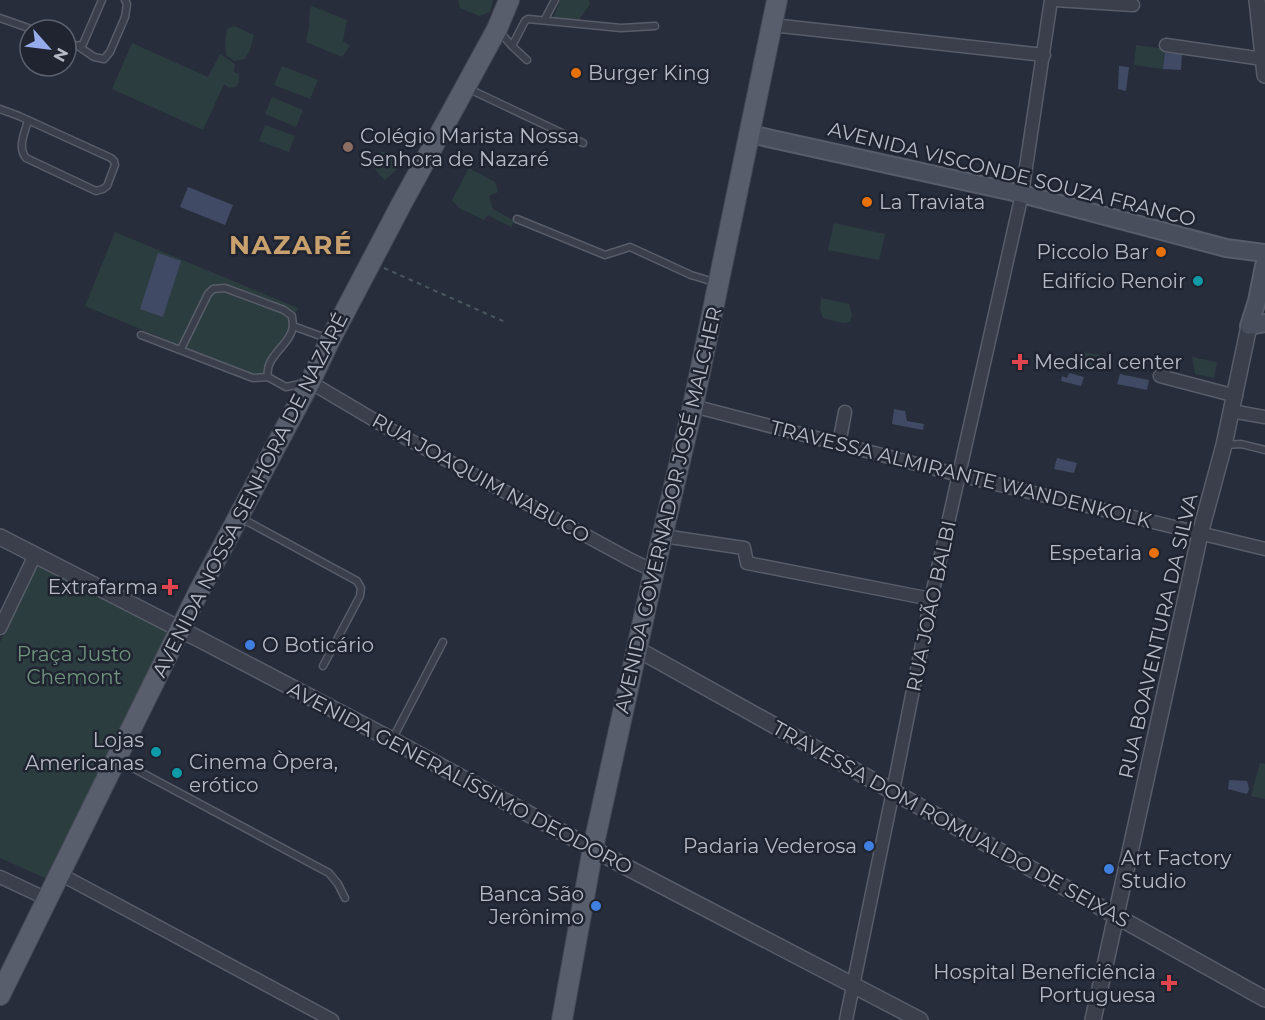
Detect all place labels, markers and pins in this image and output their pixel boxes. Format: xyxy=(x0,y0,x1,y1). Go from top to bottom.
place label: Burger King xyxy=(588,61,710,85)
marker: Burger King xyxy=(569,66,583,80)
place label: Colégio Marista Nossa Senhora de Nazaré xyxy=(360,124,579,171)
marker: Colégio Marista Nossa Senhora de Nazaré xyxy=(341,140,355,154)
place label: La Traviata xyxy=(879,190,985,214)
marker: La Traviata xyxy=(860,195,874,209)
place label: Piccolo Bar xyxy=(1036,240,1149,264)
marker: Piccolo Bar xyxy=(1154,245,1168,259)
place label: Edifício Renoir xyxy=(1041,269,1186,293)
marker: Edifício Renoir xyxy=(1191,274,1205,288)
place label: Medical center xyxy=(1034,350,1182,374)
marker: Medical center xyxy=(1011,353,1029,371)
place label: Espetaria xyxy=(1049,541,1142,565)
marker: Espetaria xyxy=(1147,546,1161,560)
place label: Extrafarma xyxy=(48,575,158,599)
marker: Extrafarma xyxy=(163,580,177,594)
place label: O Boticário xyxy=(262,633,374,657)
marker: O Boticário xyxy=(243,638,257,652)
place label: Lojas Americanas xyxy=(25,728,144,775)
marker: Lojas Americanas xyxy=(149,745,163,759)
place label: Cinema Òpera, erótico xyxy=(189,750,338,797)
marker: Cinema Òpera, erótico xyxy=(170,766,184,780)
place label: Padaria Vederosa xyxy=(683,834,857,858)
marker: Padaria Vederosa xyxy=(862,839,876,853)
place label: Art Factory Studio xyxy=(1121,846,1232,893)
marker: Art Factory Studio xyxy=(1102,862,1116,876)
place label: Banca São Jerônimo xyxy=(479,882,584,929)
marker: Banca São Jerônimo xyxy=(589,899,603,913)
place label: Hospital Beneficiência Portuguesa xyxy=(933,960,1156,1007)
marker: Hospital Beneficiência Portuguesa xyxy=(1160,974,1178,992)

